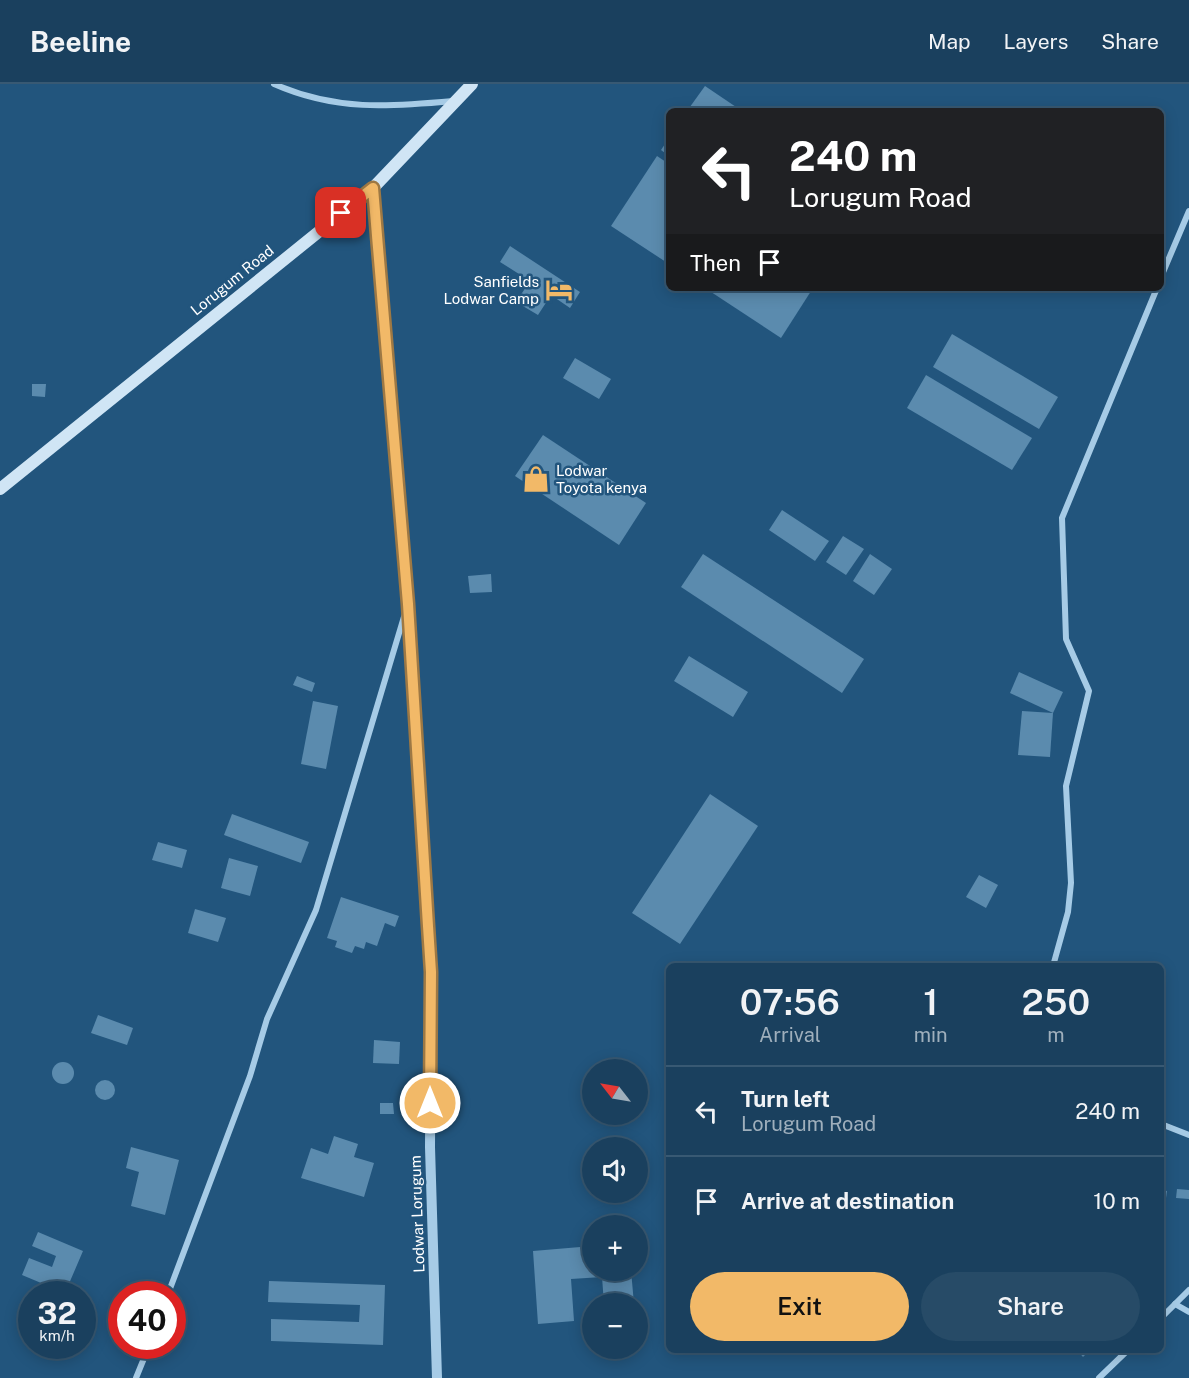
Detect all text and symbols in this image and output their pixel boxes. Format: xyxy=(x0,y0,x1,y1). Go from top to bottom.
text: Beeline xyxy=(30,25,131,58)
text: Map xyxy=(928,29,971,54)
text: Layers xyxy=(1004,29,1068,54)
text: Share xyxy=(1101,29,1159,54)
text: 240 m xyxy=(789,131,917,180)
icon: left xyxy=(690,132,768,210)
text: Lorugum Road xyxy=(789,181,972,213)
pin xyxy=(315,187,366,238)
icon: arrive xyxy=(324,196,357,229)
street label: Lorugum Road xyxy=(187,241,277,319)
icon: arrive xyxy=(753,246,786,279)
text: Then xyxy=(690,250,741,276)
place label: Sanfields Lodwar Camp xyxy=(443,273,539,307)
hotel icon: Sanfields Lodwar Camp xyxy=(544,275,574,305)
place label: Lodwar Toyota kenya xyxy=(556,462,647,496)
shop icon: Lodwar Toyota kenya xyxy=(521,464,551,494)
text: 07:56 xyxy=(740,981,840,1023)
text: 1 xyxy=(923,981,938,1023)
text: 250 xyxy=(1022,981,1090,1023)
text: Arrival xyxy=(759,1023,821,1047)
text: min xyxy=(914,1023,948,1047)
text: m xyxy=(1047,1023,1064,1047)
north arrow xyxy=(582,1059,648,1125)
map controls xyxy=(582,1059,648,1359)
position arrow xyxy=(398,1071,462,1135)
text: Turn left xyxy=(741,1086,830,1112)
icon: left xyxy=(690,1095,723,1128)
text: 240 m xyxy=(1075,1098,1140,1124)
text: Lorugum Road xyxy=(741,1112,876,1136)
button: sound xyxy=(582,1137,648,1203)
street label: Lodwar Lorugum xyxy=(406,1155,428,1273)
icon: arrive xyxy=(690,1185,723,1218)
text: Arrive at destination xyxy=(741,1188,954,1214)
text: 10 m xyxy=(1093,1188,1140,1214)
button: + xyxy=(582,1215,648,1281)
button: Exit xyxy=(690,1272,909,1341)
button: Share xyxy=(921,1272,1140,1341)
speed limit sign: 40 xyxy=(108,1281,186,1359)
button: − xyxy=(582,1293,648,1359)
text: 32 xyxy=(37,1295,77,1331)
text: km/h xyxy=(39,1327,75,1344)

